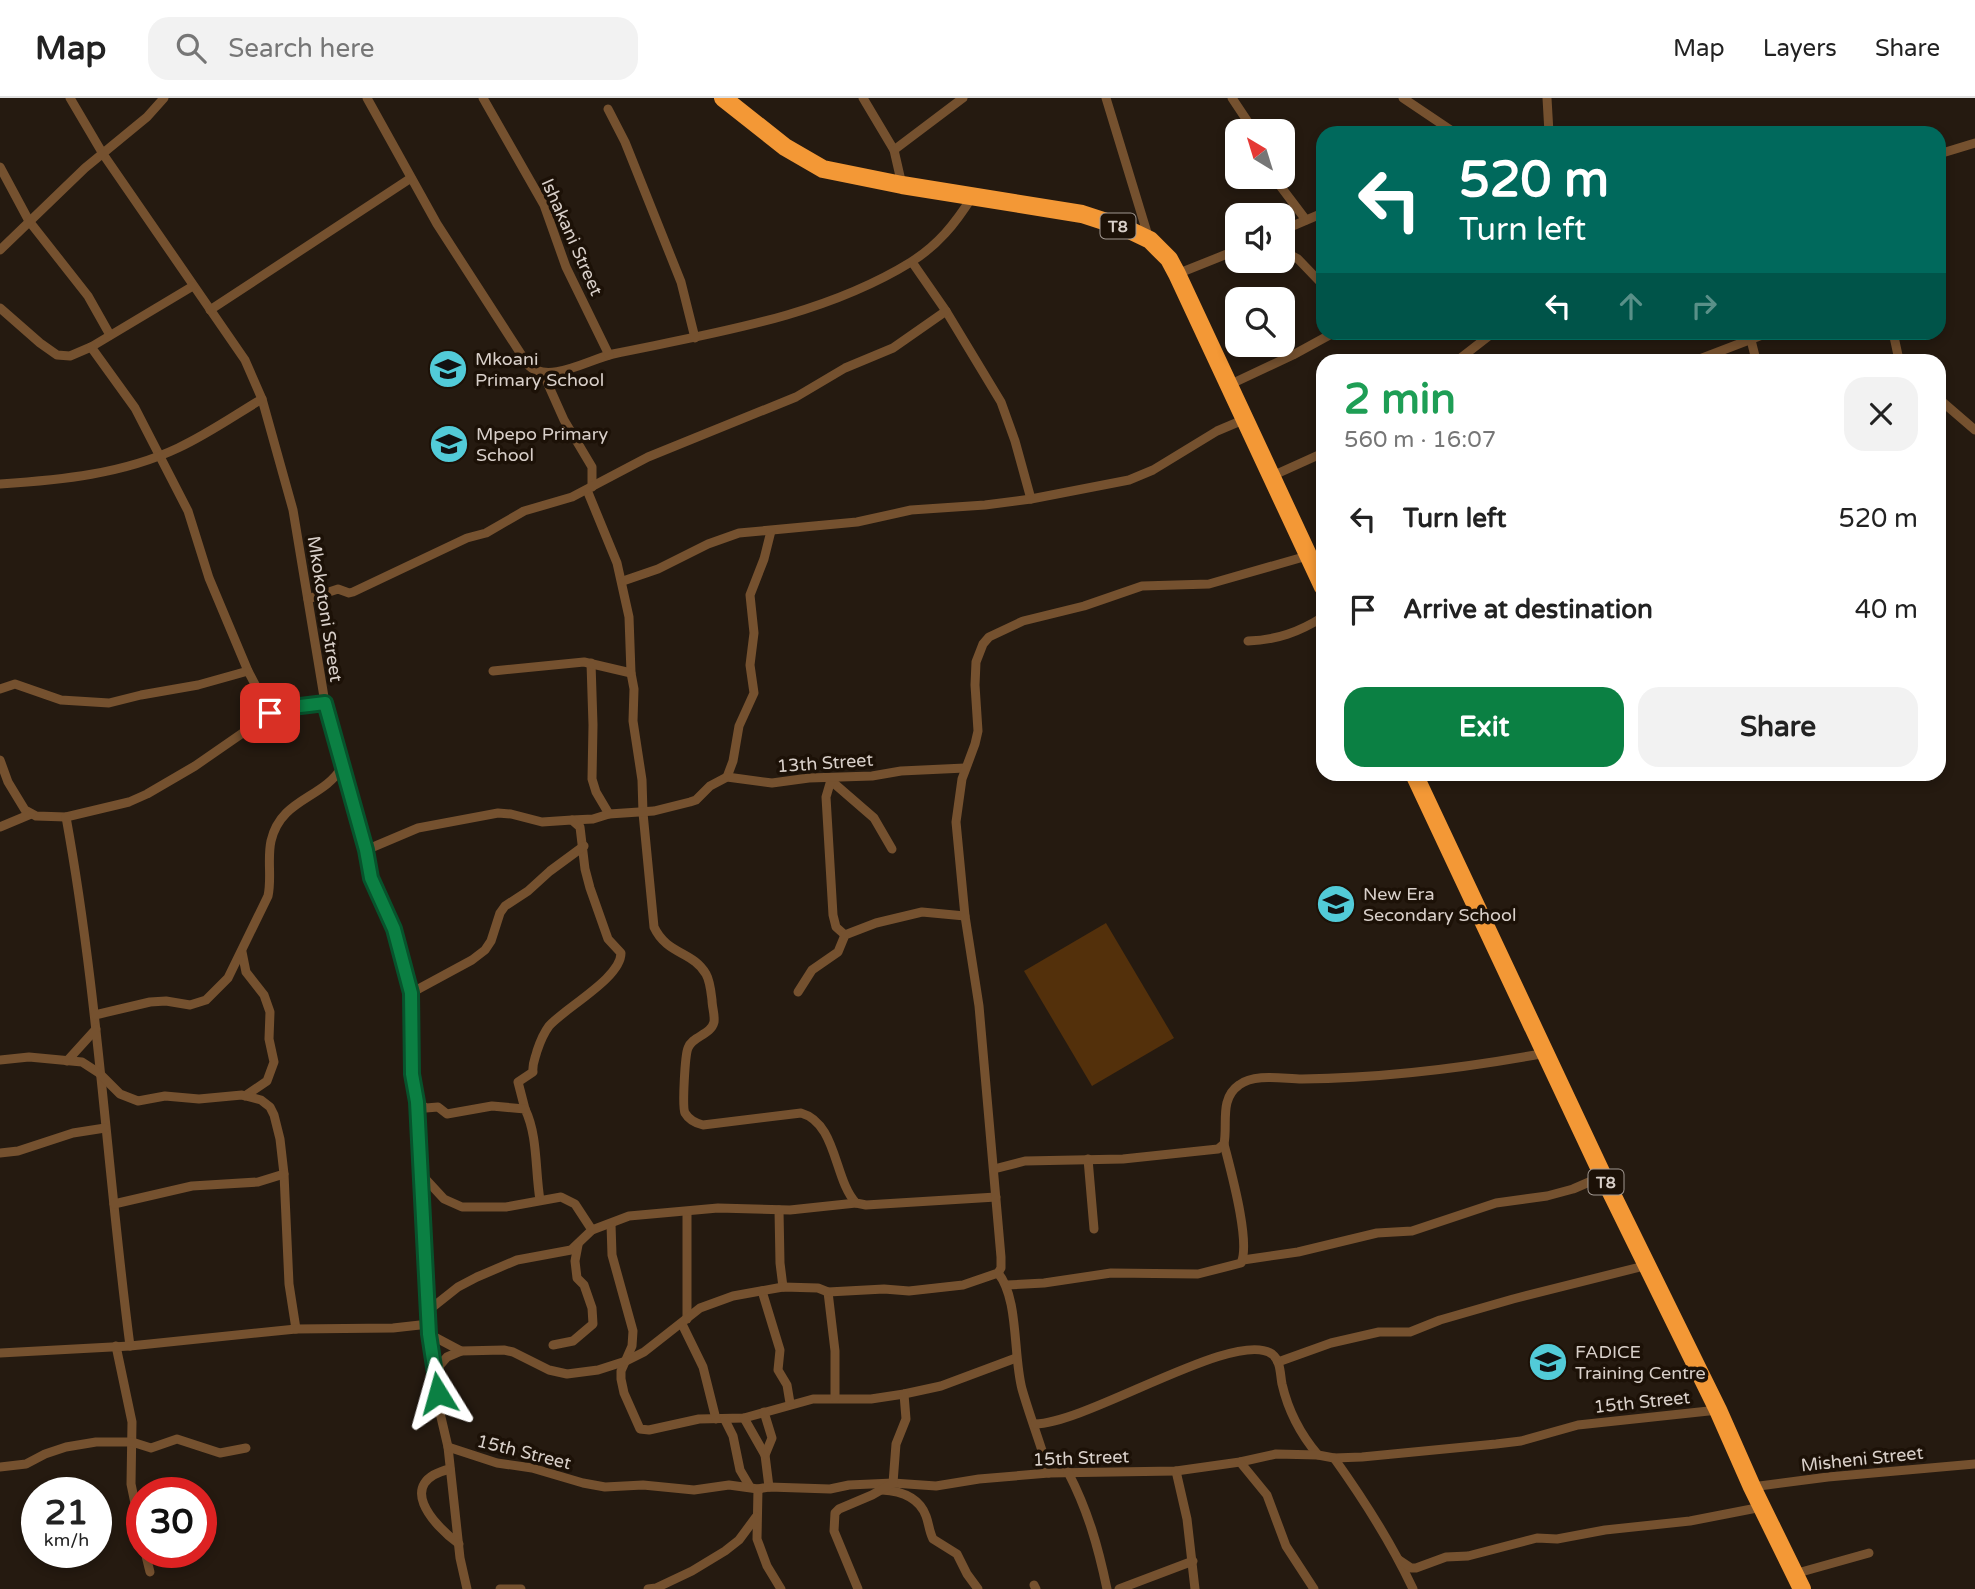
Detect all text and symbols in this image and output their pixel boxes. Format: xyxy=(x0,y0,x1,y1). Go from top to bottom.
search box xyxy=(148,17,638,80)
text: Map xyxy=(35,29,106,68)
icon: search xyxy=(172,29,210,67)
text: Search here xyxy=(228,33,374,64)
text: Map xyxy=(1673,34,1725,63)
text: Layers xyxy=(1763,34,1837,63)
text: Share xyxy=(1875,34,1940,63)
north arrow xyxy=(1225,119,1295,189)
map controls xyxy=(1225,119,1295,357)
text: 520 m xyxy=(1459,151,1609,210)
icon: left xyxy=(1344,154,1435,245)
street label: Ishakani Street xyxy=(536,175,608,299)
button: sound xyxy=(1225,203,1295,273)
text: Turn left xyxy=(1459,211,1586,249)
road number: T8 xyxy=(1100,214,1136,238)
button: search xyxy=(1225,287,1295,357)
icon: left xyxy=(1539,287,1577,325)
icon: ahead xyxy=(1612,287,1650,325)
icon: right xyxy=(1685,287,1723,325)
school or university icon: Mkoani Primary School xyxy=(427,348,469,390)
place label: Mkoani Primary School xyxy=(475,348,604,391)
text: 2 min xyxy=(1344,374,1456,425)
button: close xyxy=(1844,377,1918,451)
school or university icon: Mpepo Primary School xyxy=(428,423,470,465)
place label: Mpepo Primary School xyxy=(476,423,609,466)
text: 560 m · 16:07 xyxy=(1344,426,1496,454)
icon: left xyxy=(1344,500,1382,538)
text: Turn left xyxy=(1403,503,1506,534)
text: 520 m xyxy=(1838,503,1918,534)
street label: Mkokotoni Street xyxy=(303,534,347,684)
icon: arrive xyxy=(1344,591,1382,629)
text: Arrive at destination xyxy=(1403,594,1653,625)
text: 40 m xyxy=(1855,594,1918,625)
pin xyxy=(240,683,300,743)
button: Exit xyxy=(1344,687,1624,767)
button: Share xyxy=(1638,687,1918,767)
icon: arrive xyxy=(251,694,289,732)
street label: 13th Street xyxy=(776,749,874,777)
school or university icon: New Era Secondary School xyxy=(1315,883,1357,925)
place label: New Era Secondary School xyxy=(1363,883,1516,926)
road number: T8 xyxy=(1588,1170,1624,1194)
school or university icon: FADICE Training Centre xyxy=(1527,1341,1569,1383)
place label: FADICE Training Centre xyxy=(1575,1341,1706,1384)
position arrow xyxy=(401,1356,475,1430)
street label: 15th Street xyxy=(1593,1386,1691,1418)
street label: 15th Street xyxy=(474,1430,574,1474)
street label: Misheni Street xyxy=(1800,1442,1924,1476)
street label: 15th Street xyxy=(1032,1445,1130,1471)
speed limit sign: 30 xyxy=(126,1477,217,1568)
text: 21 xyxy=(45,1492,88,1534)
text: km/h xyxy=(44,1529,89,1551)

